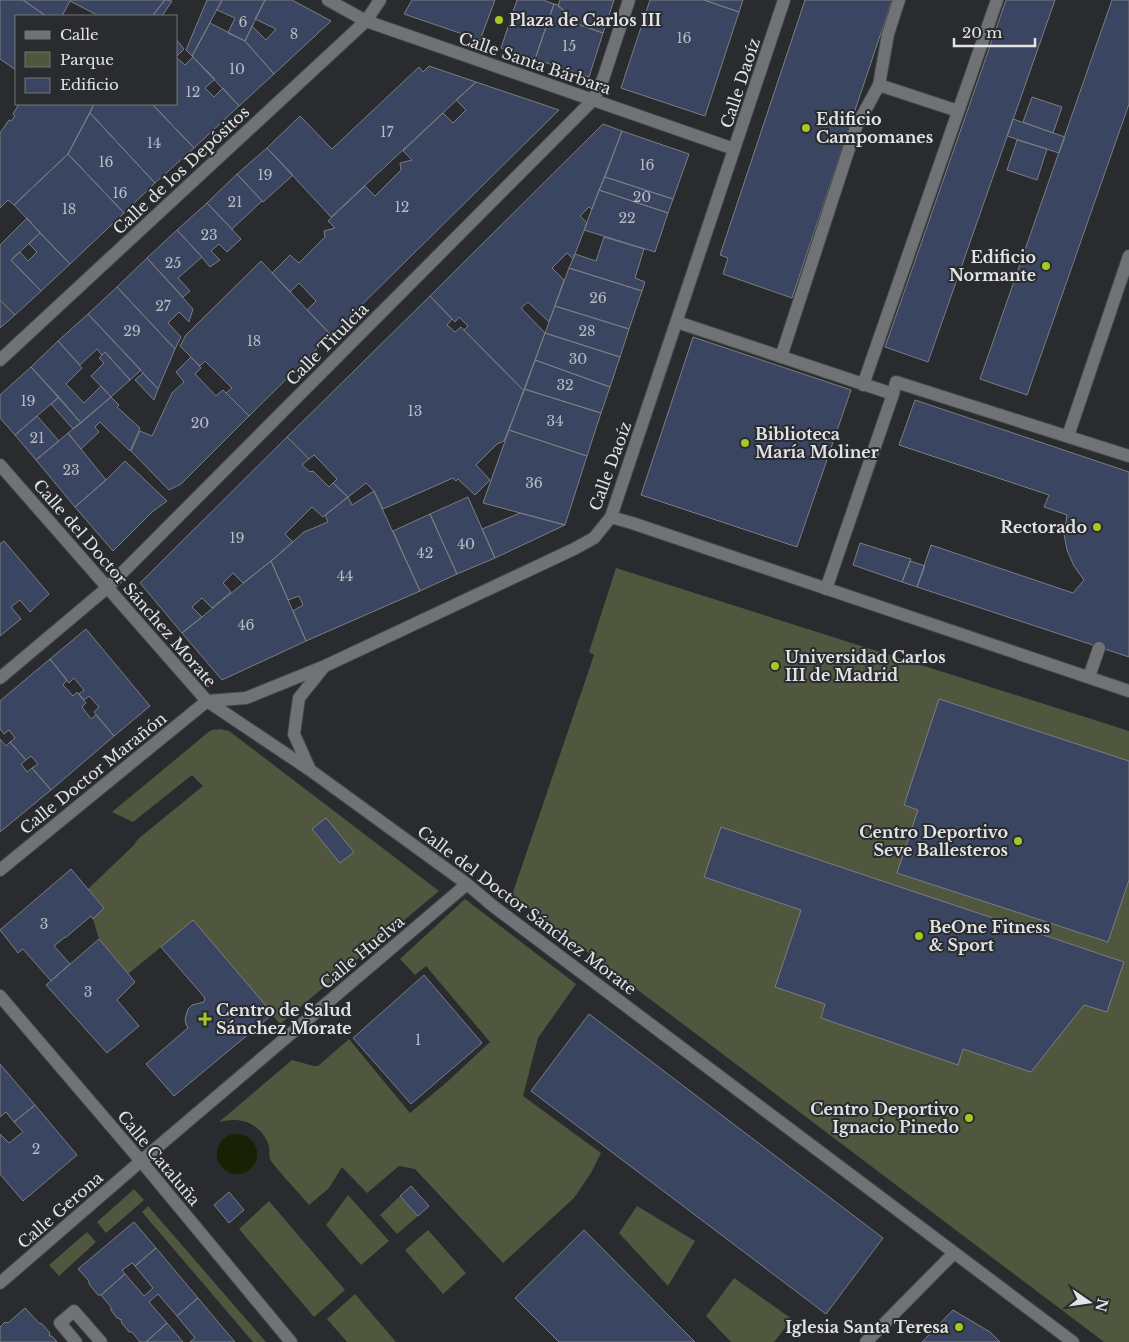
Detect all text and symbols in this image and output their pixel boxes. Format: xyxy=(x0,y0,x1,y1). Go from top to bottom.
place label: Plaza de Carlos III xyxy=(509,10,662,30)
house number: 6 xyxy=(238,13,248,31)
marker: Plaza de Carlos III xyxy=(493,14,505,26)
legend xyxy=(15,15,178,105)
scale bar xyxy=(954,15,1035,47)
text: 20 m xyxy=(962,23,1002,42)
text: Calle xyxy=(60,25,99,44)
house number: 8 xyxy=(290,25,298,43)
street label: Calle Santa Bárbara xyxy=(456,28,614,99)
house number: 16 xyxy=(676,29,692,47)
street label: Calle Daoíz xyxy=(716,35,764,131)
house number: 15 xyxy=(562,37,576,55)
text: Parque xyxy=(60,50,114,69)
house number: 10 xyxy=(229,60,245,78)
text: Edificio xyxy=(60,75,119,94)
house number: 12 xyxy=(186,83,200,101)
street label: Calle de los Depósitos xyxy=(109,102,253,238)
place label: Edificio Campomanes xyxy=(816,109,933,147)
marker: Edificio Campomanes xyxy=(800,122,812,134)
house number: 17 xyxy=(380,123,395,141)
house number: 14 xyxy=(147,134,161,152)
house number: 16 xyxy=(98,153,114,171)
house number: 16 xyxy=(639,156,655,174)
house number: 19 xyxy=(257,166,273,184)
house number: 16 xyxy=(112,184,128,202)
house number: 20 xyxy=(633,188,651,206)
house number: 21 xyxy=(228,193,242,211)
house number: 12 xyxy=(395,198,409,216)
house number: 18 xyxy=(62,200,76,218)
house number: 22 xyxy=(618,209,636,227)
house number: 23 xyxy=(200,226,218,244)
place label: Edificio Normante xyxy=(949,247,1036,285)
house number: 25 xyxy=(165,254,181,272)
marker: Edificio Normante xyxy=(1040,260,1052,272)
house number: 26 xyxy=(589,289,607,307)
house number: 27 xyxy=(155,297,172,315)
street label: Calle Titulcia xyxy=(282,299,372,389)
house number: 29 xyxy=(123,322,141,340)
house number: 28 xyxy=(578,322,596,340)
house number: 18 xyxy=(247,332,261,350)
house number: 30 xyxy=(569,350,587,368)
house number: 32 xyxy=(556,376,574,394)
house number: 19 xyxy=(20,392,36,410)
house number: 13 xyxy=(408,402,422,420)
house number: 34 xyxy=(547,412,563,430)
house number: 20 xyxy=(191,414,209,432)
street label: Calle Daoíz xyxy=(585,419,635,513)
place label: Biblioteca María Moliner xyxy=(755,424,879,462)
house number: 21 xyxy=(30,429,44,447)
marker: Biblioteca María Moliner xyxy=(739,437,751,449)
house number: 23 xyxy=(62,461,80,479)
house number: 36 xyxy=(525,474,543,492)
street label: Calle del Doctor Sánchez Morate xyxy=(29,475,221,691)
place label: Rectorado xyxy=(1000,517,1087,537)
marker: Rectorado xyxy=(1091,521,1103,533)
house number: 19 xyxy=(229,529,245,547)
house number: 40 xyxy=(457,535,475,553)
house number: 42 xyxy=(417,544,433,562)
house number: 44 xyxy=(337,567,353,585)
house number: 46 xyxy=(237,616,255,634)
place label: Universidad Carlos III de Madrid xyxy=(785,647,946,685)
marker: Universidad Carlos III de Madrid xyxy=(769,660,781,672)
street label: Calle Doctor Marañón xyxy=(16,708,170,838)
street label: Calle del Doctor Sánchez Morate xyxy=(414,821,640,999)
place label: Centro Deportivo Seve Ballesteros xyxy=(859,822,1008,860)
marker: Centro Deportivo Seve Ballesteros xyxy=(1012,835,1024,847)
street label: Calle Huelva xyxy=(316,911,408,993)
house number: 3 xyxy=(40,915,48,933)
place label: BeOne Fitness & Sport xyxy=(929,917,1050,955)
marker: BeOne Fitness & Sport xyxy=(913,930,925,942)
house number: 3 xyxy=(84,983,92,1001)
place label: Centro de Salud Sánchez Morate xyxy=(216,1000,352,1038)
marker: Centro de Salud Sánchez Morate xyxy=(198,1012,212,1026)
house number: 1 xyxy=(415,1031,421,1049)
place label: Centro Deportivo Ignacio Pinedo xyxy=(810,1099,959,1137)
street label: Calle Cataluña xyxy=(113,1106,205,1210)
marker: Centro Deportivo Ignacio Pinedo xyxy=(963,1112,975,1124)
house number: 2 xyxy=(32,1140,40,1158)
street label: Calle Gerona xyxy=(13,1167,107,1253)
north arrow xyxy=(1064,1277,1114,1327)
text: N xyxy=(1091,1296,1112,1313)
place label: Iglesia Santa Teresa xyxy=(785,1317,949,1337)
marker: Iglesia Santa Teresa xyxy=(953,1321,965,1333)

